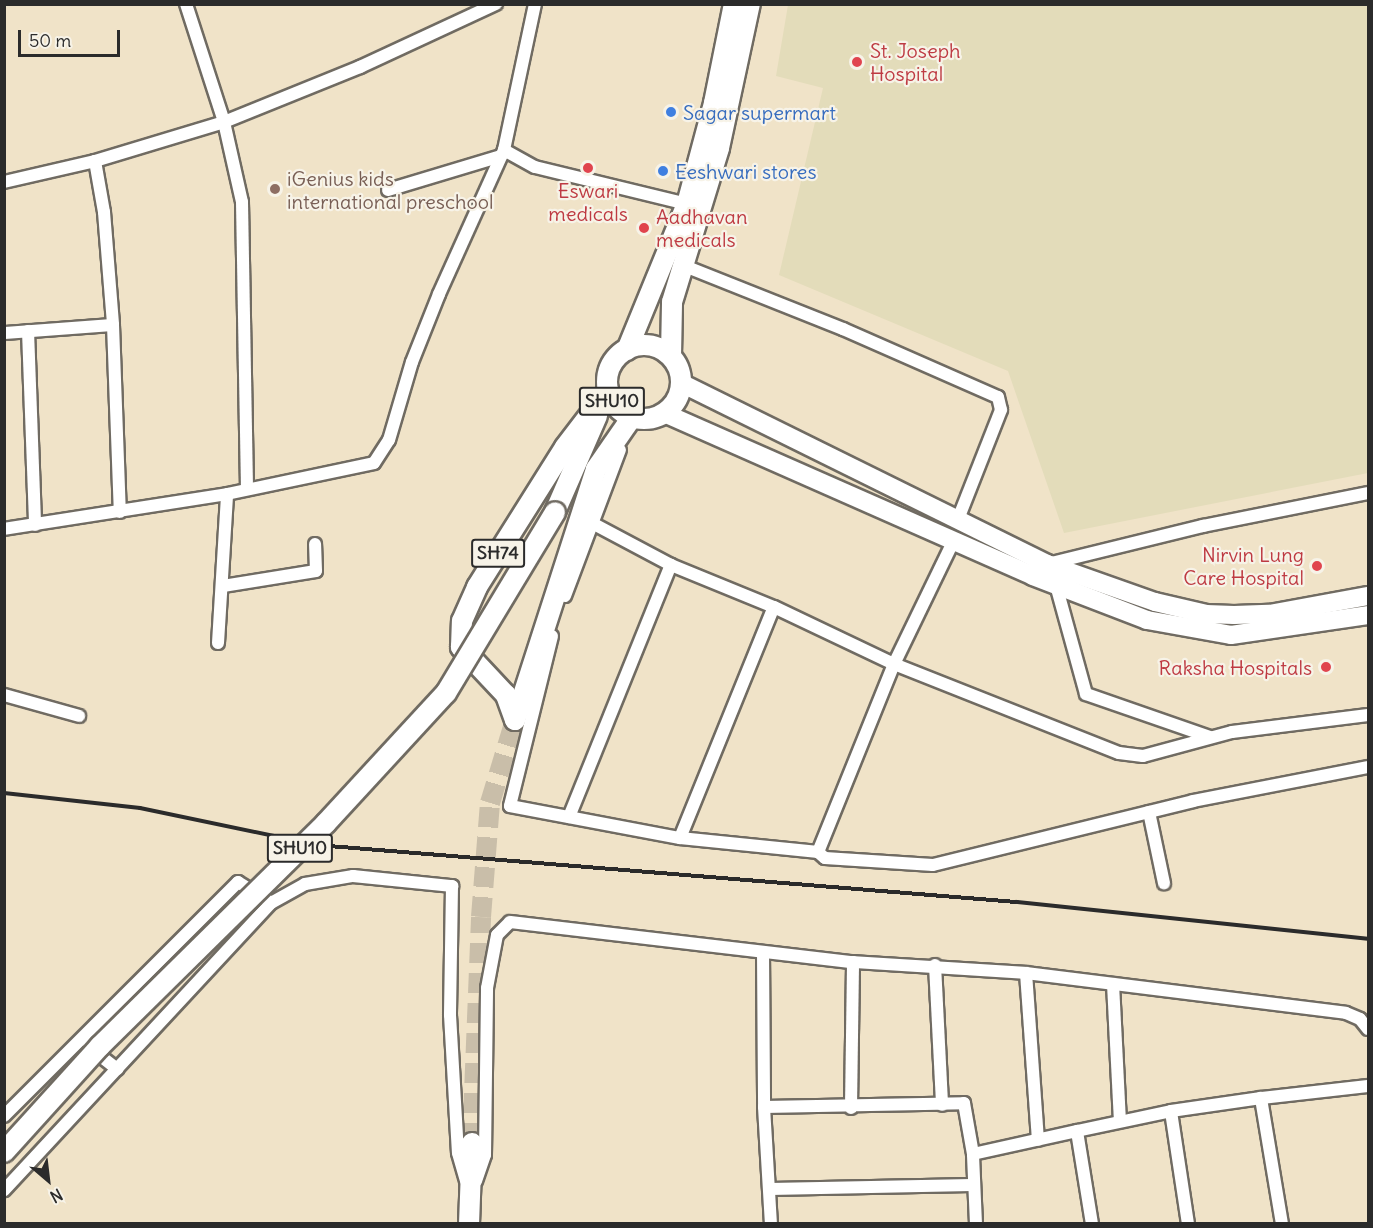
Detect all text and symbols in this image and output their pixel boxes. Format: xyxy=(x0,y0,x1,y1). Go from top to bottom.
scale bar xyxy=(21,18,123,56)
text: 50 m xyxy=(29,29,71,52)
place label: St. Joseph Hospital xyxy=(870,39,961,86)
marker: St. Joseph Hospital xyxy=(848,53,866,71)
place label: Sagar supermart xyxy=(683,100,836,124)
marker: Sagar supermart xyxy=(664,105,678,119)
place label: Eeshwari stores xyxy=(675,159,816,183)
marker: Eswari medicals xyxy=(581,161,595,175)
marker: Eeshwari stores xyxy=(656,164,670,178)
place label: iGenius kids international preschool xyxy=(287,166,494,213)
place label: Eswari medicals xyxy=(548,178,628,225)
marker: iGenius kids international preschool xyxy=(268,182,282,196)
place label: Aadhavan medicals xyxy=(656,204,747,251)
marker: Aadhavan medicals xyxy=(637,221,651,235)
road number: SHU10 xyxy=(578,386,646,416)
road number: SH74 xyxy=(471,538,525,568)
place label: Nirvin Lung Care Hospital xyxy=(1183,542,1304,589)
marker: Nirvin Lung Care Hospital xyxy=(1308,557,1326,575)
place label: Raksha Hospitals xyxy=(1159,655,1312,679)
marker: Raksha Hospitals xyxy=(1317,658,1335,676)
road number: SHU10 xyxy=(266,833,334,863)
north arrow xyxy=(18,1150,78,1210)
text: N xyxy=(47,1184,66,1207)

